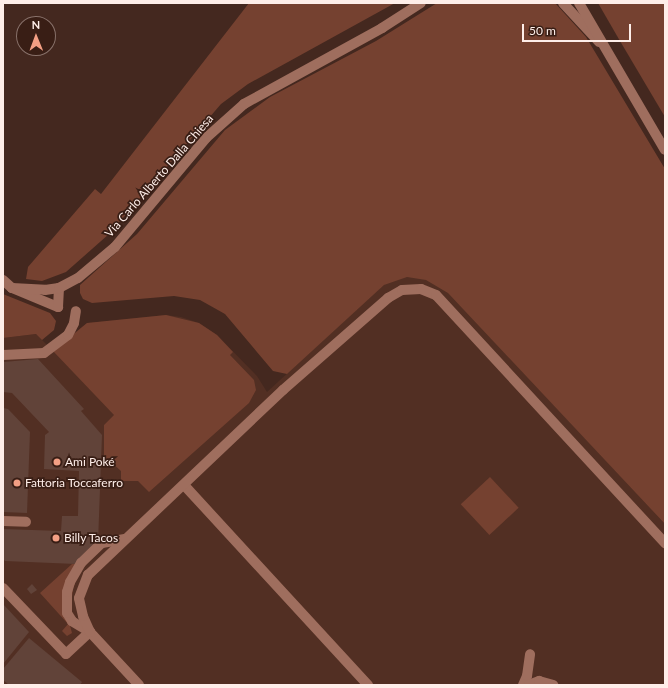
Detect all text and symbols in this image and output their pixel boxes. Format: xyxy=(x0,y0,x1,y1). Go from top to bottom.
north arrow xyxy=(16,16,56,56)
scale bar xyxy=(524,16,633,42)
text: N xyxy=(31,18,40,31)
text: 50 m xyxy=(529,23,556,38)
street label: Via Carlo Alberto Dalla Chiesa xyxy=(102,112,216,240)
place label: Ami Poké xyxy=(65,455,115,469)
marker: Ami Poké xyxy=(52,457,62,467)
place label: Fattoria Toccaferro xyxy=(25,476,123,490)
marker: Fattoria Toccaferro xyxy=(12,478,22,488)
place label: Billy Tacos xyxy=(64,531,119,545)
marker: Billy Tacos xyxy=(51,533,61,543)

